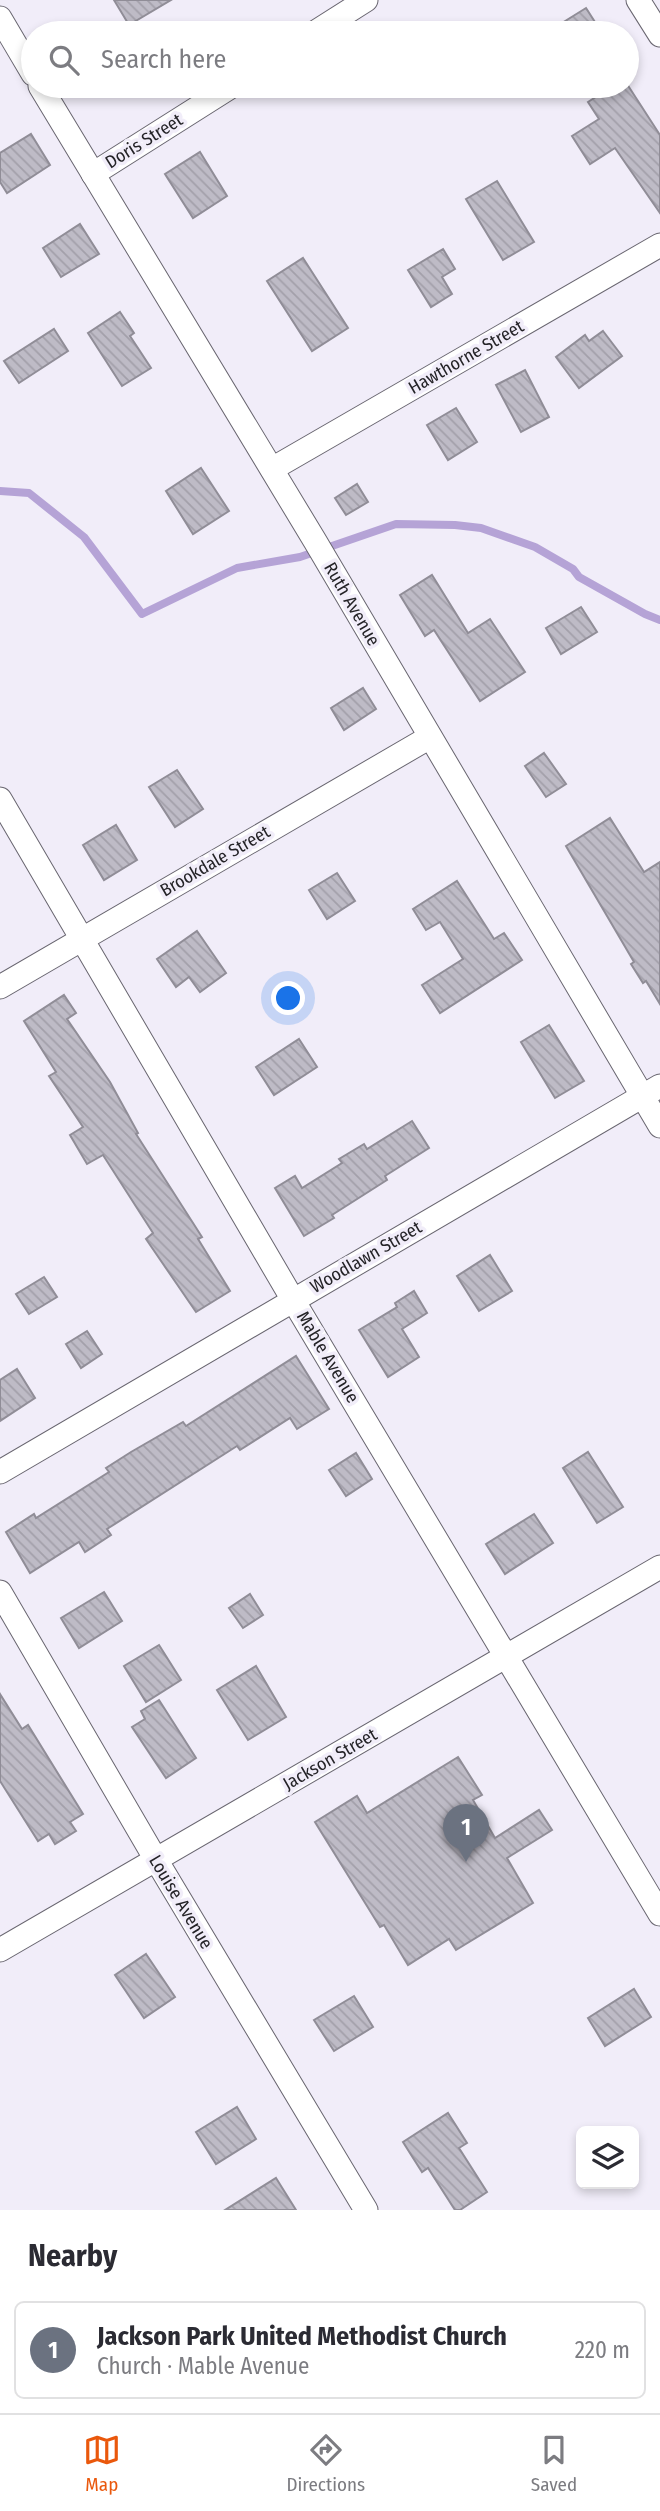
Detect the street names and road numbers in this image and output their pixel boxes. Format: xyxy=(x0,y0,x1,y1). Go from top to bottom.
street label: Doris Street xyxy=(101,109,187,173)
street label: Hawthorne Street xyxy=(404,315,528,399)
street label: Ruth Avenue xyxy=(319,558,385,650)
street label: Brookdale Street xyxy=(156,821,274,901)
street label: Woodlawn Street xyxy=(306,1216,426,1298)
street label: Mable Avenue xyxy=(292,1307,364,1407)
street label: Jackson Street xyxy=(279,1723,381,1795)
street label: Louise Avenue xyxy=(144,1851,218,1953)

